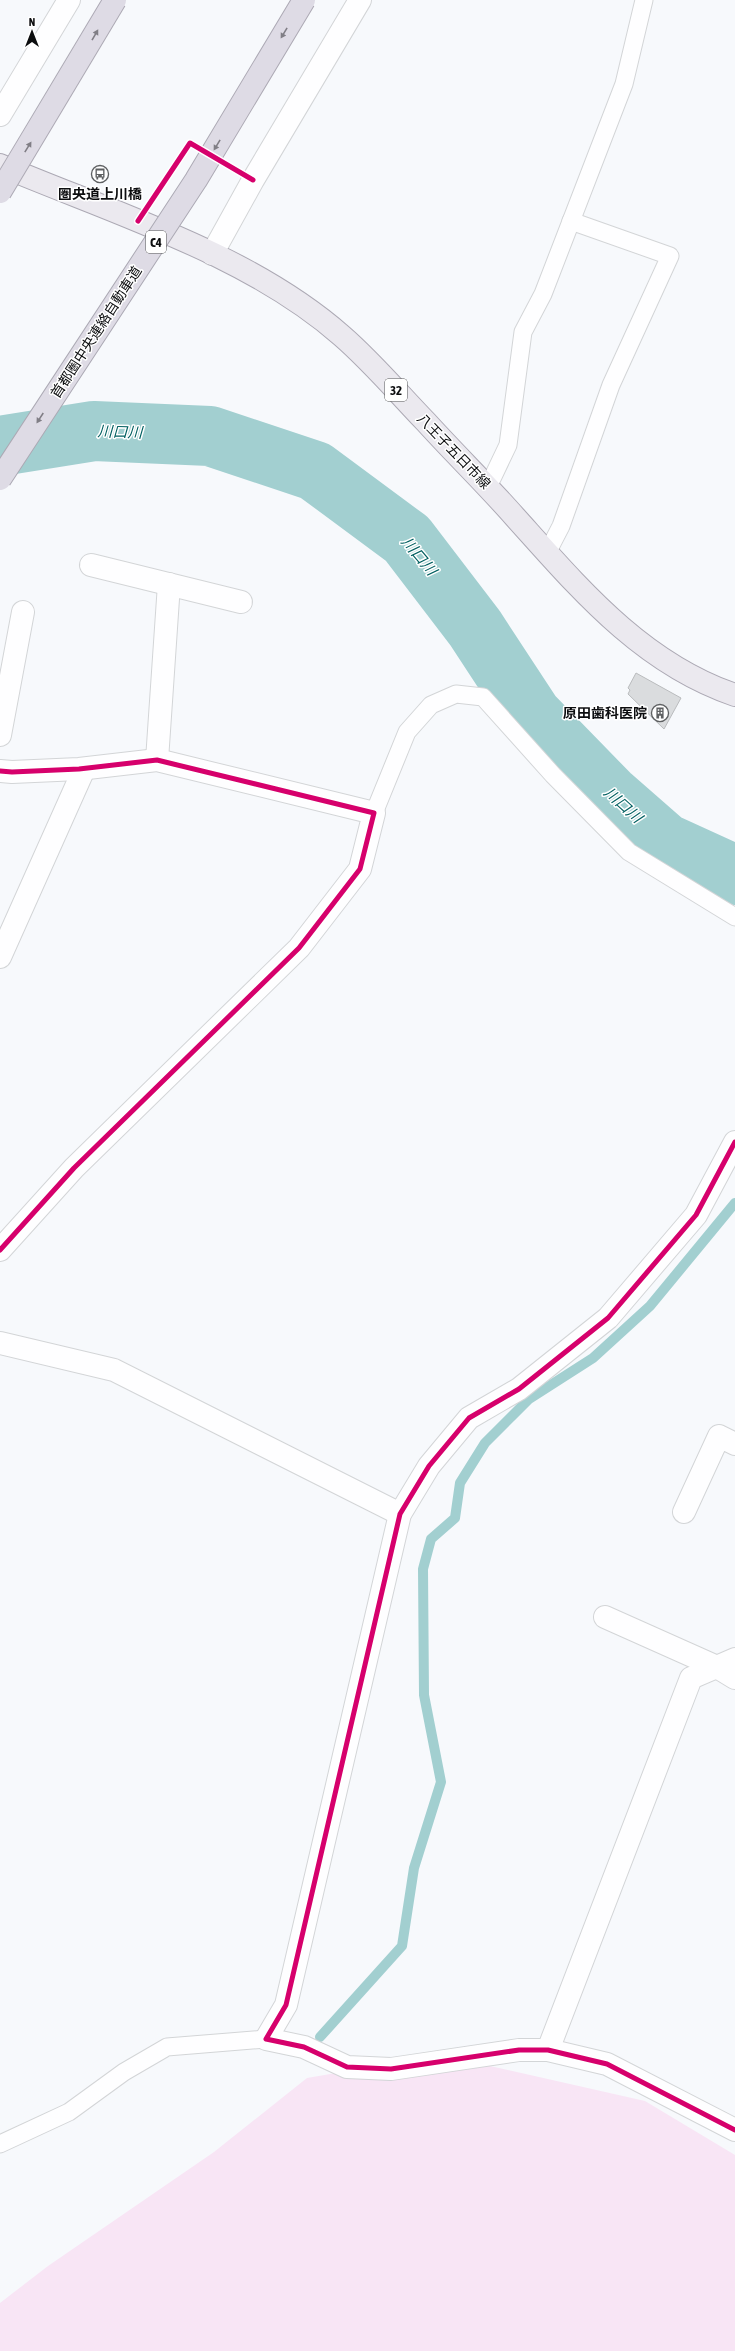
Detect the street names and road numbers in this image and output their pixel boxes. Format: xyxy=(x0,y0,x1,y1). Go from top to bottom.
road number: C4 xyxy=(146,231,166,253)
street label: 首都圏中央連絡自動車道 xyxy=(47,263,145,401)
road number: 32 xyxy=(385,379,407,401)
street label: 八王子五日市線 xyxy=(414,410,494,492)

